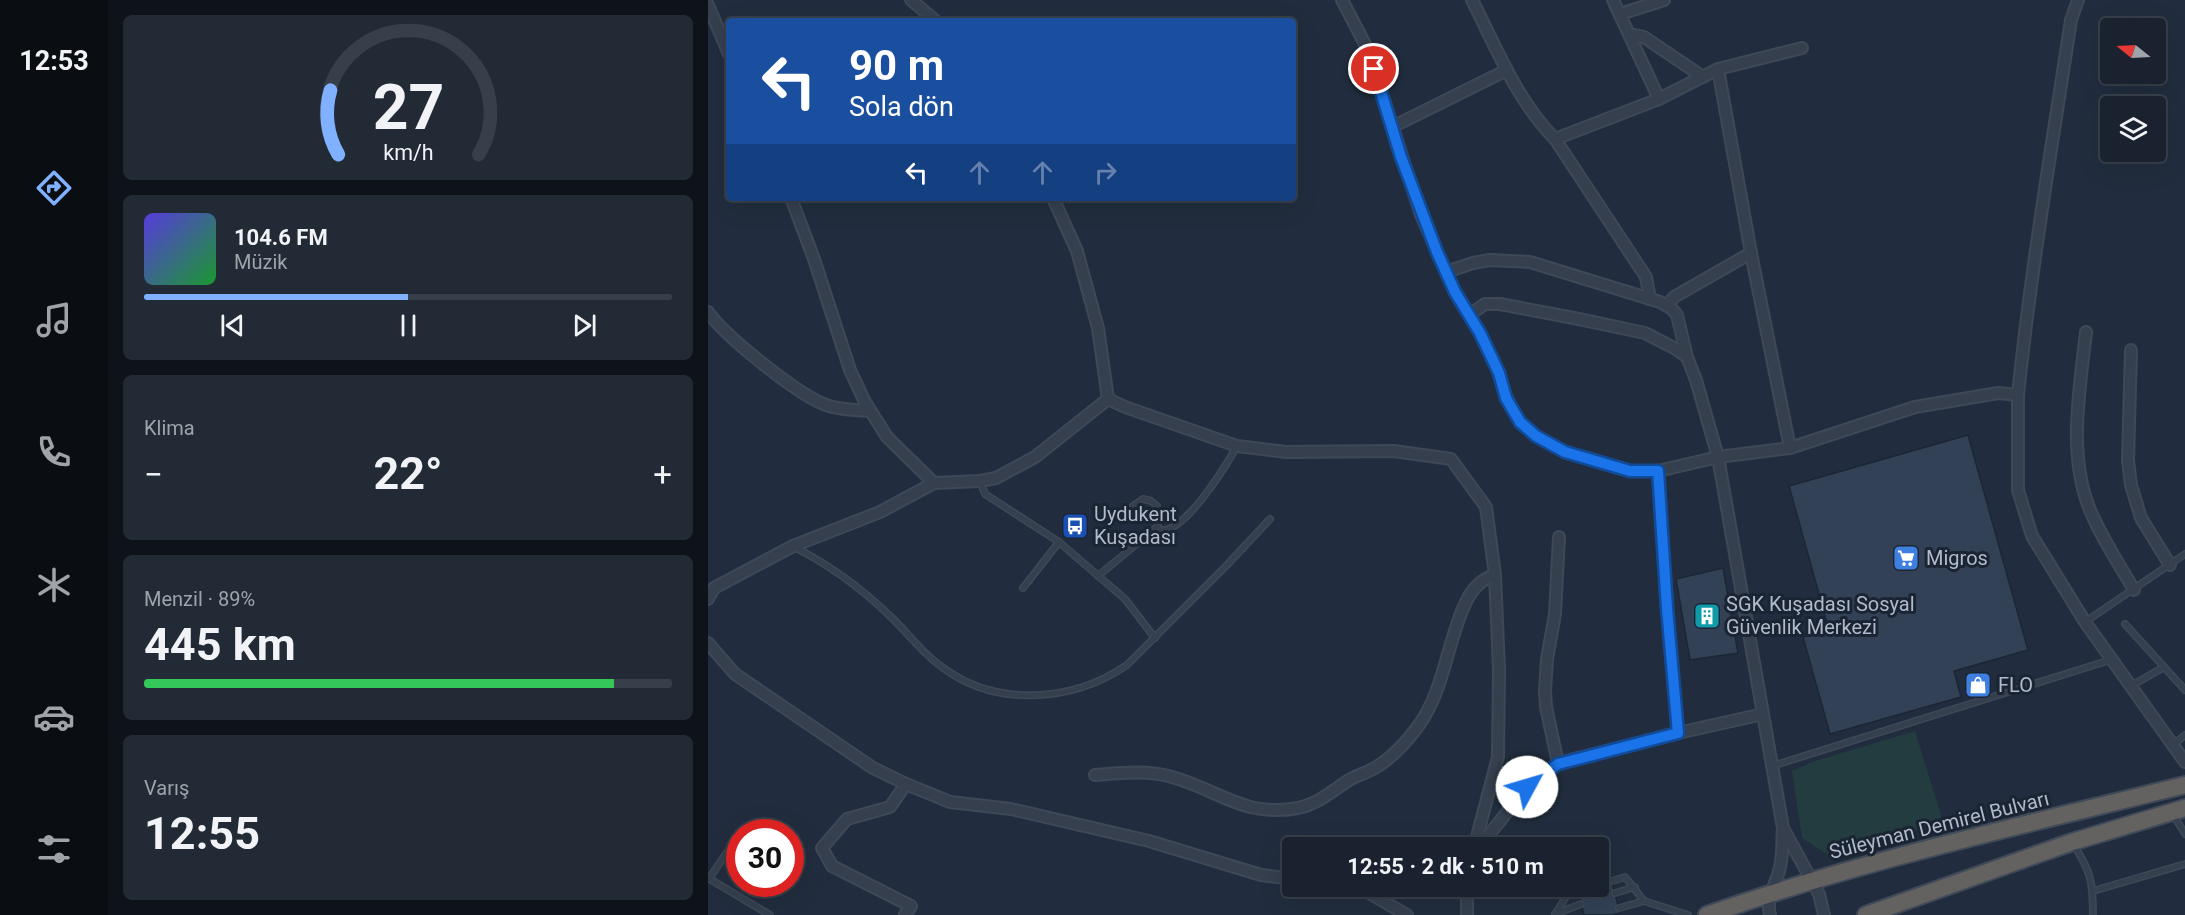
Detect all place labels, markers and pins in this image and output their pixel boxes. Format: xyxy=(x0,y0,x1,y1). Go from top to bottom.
pin xyxy=(1348,43,1399,94)
place label: Uydukent Kuşadası xyxy=(1094,502,1177,549)
bus stop icon: Uydukent Kuşadası xyxy=(1060,511,1090,541)
supermarket icon: Migros xyxy=(1891,543,1921,573)
place label: Migros xyxy=(1926,546,1988,570)
place label: SGK Kuşadası Sosyal Güvenlik Merkezi xyxy=(1726,592,1915,639)
building icon: SGK Kuşadası Sosyal Güvenlik Merkezi xyxy=(1692,601,1722,631)
shop icon: FLO xyxy=(1963,670,1993,700)
place label: FLO xyxy=(1998,673,2033,697)

